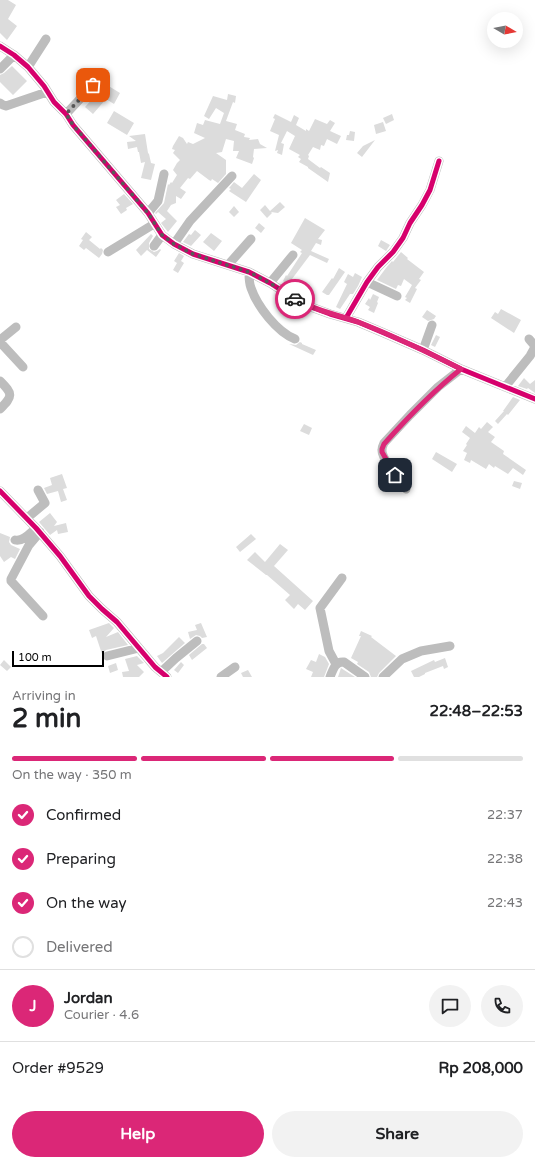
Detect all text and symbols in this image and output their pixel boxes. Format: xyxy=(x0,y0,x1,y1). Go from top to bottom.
north arrow xyxy=(487,12,523,48)
map controls xyxy=(487,12,523,48)
pin xyxy=(76,68,110,102)
icon: bag xyxy=(82,74,104,96)
courier xyxy=(275,279,315,319)
icon: car xyxy=(284,288,306,310)
pin xyxy=(378,458,412,492)
icon: home xyxy=(384,464,406,486)
scale bar xyxy=(12,649,104,668)
text: 100 m xyxy=(18,651,52,664)
text: Arriving in xyxy=(12,688,76,704)
text: 22:48–22:53 xyxy=(430,702,523,720)
text: 2 min xyxy=(12,703,81,734)
text: On the way · 350 m xyxy=(12,767,132,783)
icon: check xyxy=(12,804,34,826)
text: Confirmed xyxy=(46,806,121,824)
text: 22:37 xyxy=(487,807,523,823)
icon: check xyxy=(12,848,34,870)
text: Preparing xyxy=(46,850,116,868)
text: 22:38 xyxy=(487,851,523,867)
icon: check xyxy=(12,892,34,914)
text: On the way xyxy=(46,894,126,912)
text: 22:43 xyxy=(487,895,523,911)
text: Delivered xyxy=(46,938,113,956)
button: chat xyxy=(429,985,471,1027)
button: phone xyxy=(481,985,523,1027)
text: Jordan xyxy=(64,989,113,1007)
text: J xyxy=(30,997,37,1015)
text: Courier · 4.6 xyxy=(64,1007,139,1023)
text: Order #9529 xyxy=(12,1059,104,1077)
text: Rp 208,000 xyxy=(439,1059,523,1077)
button: Help xyxy=(12,1111,264,1157)
button: Share xyxy=(272,1111,523,1157)

